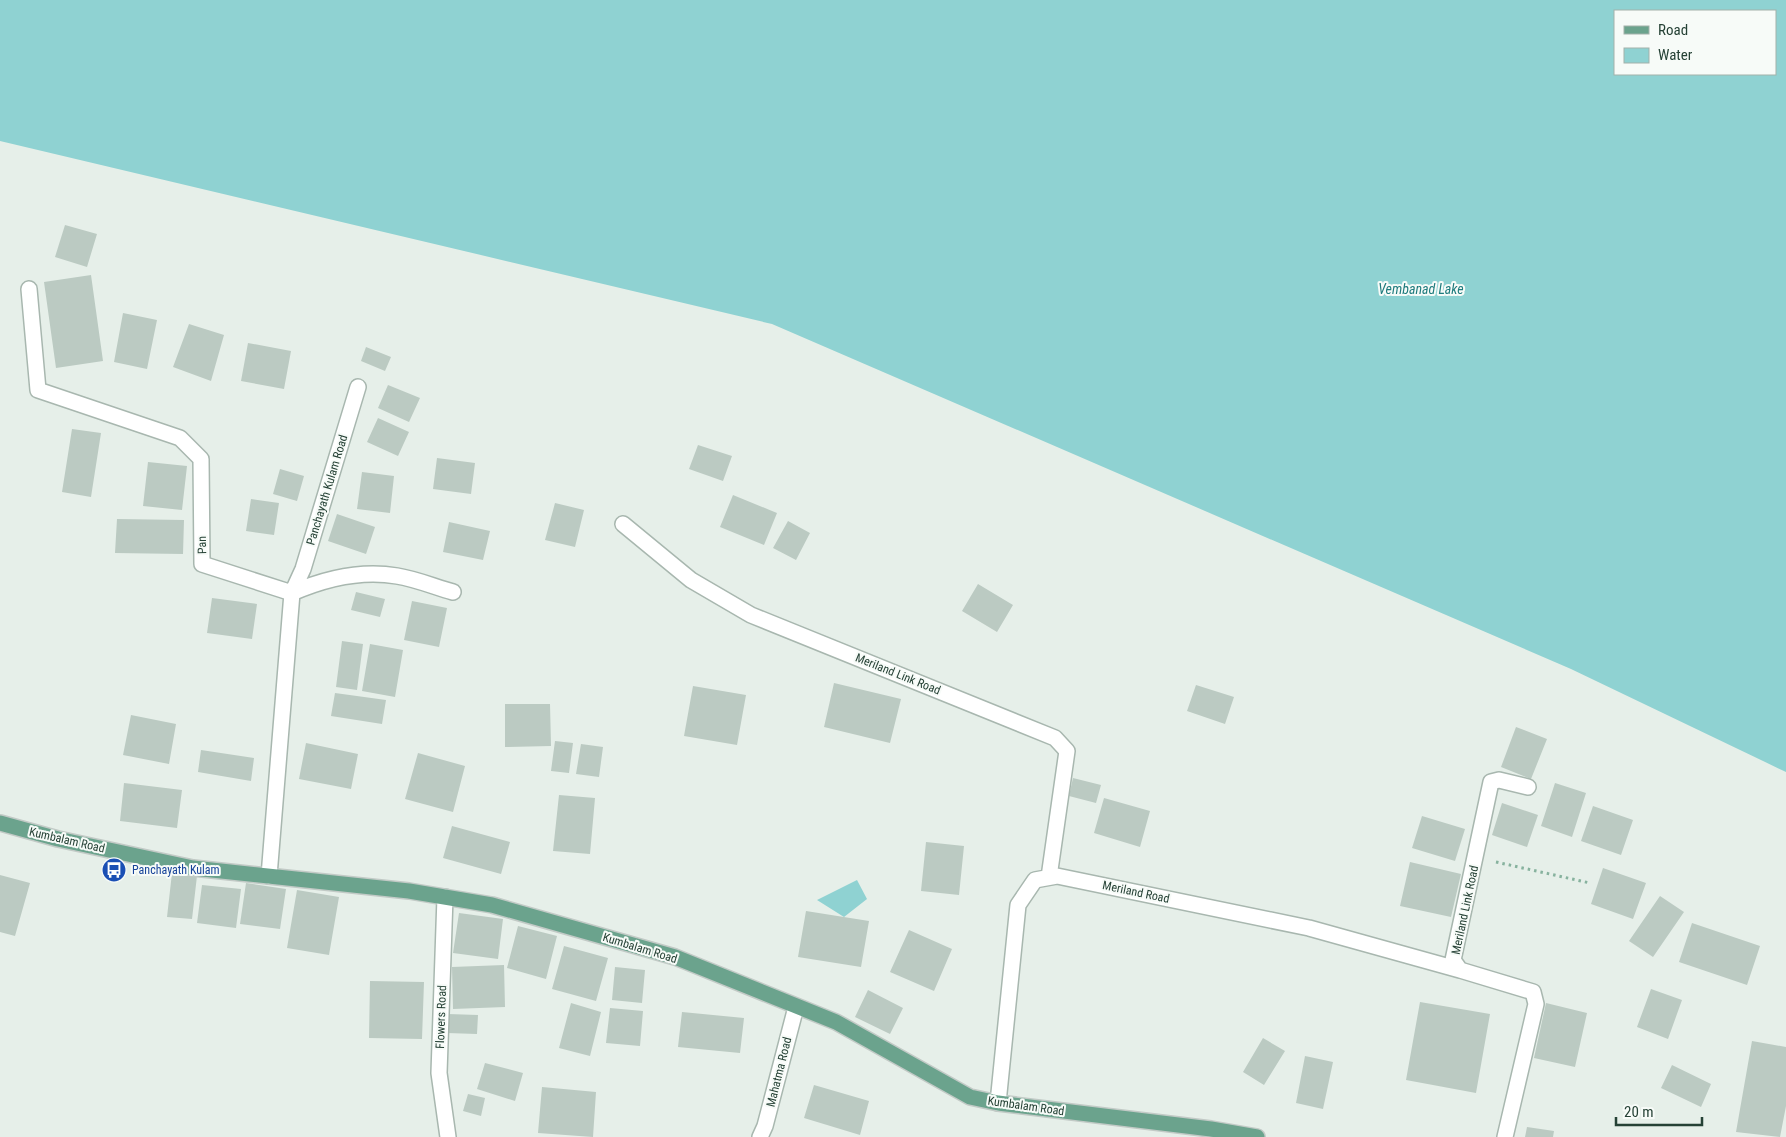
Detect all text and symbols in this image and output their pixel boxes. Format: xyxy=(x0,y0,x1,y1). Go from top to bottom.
legend xyxy=(1614,10,1776,75)
text: Road xyxy=(1658,21,1688,39)
text: Water xyxy=(1658,46,1693,64)
water label: Vembanad Lake xyxy=(1378,281,1464,297)
street label: Panchayath Kulam Road xyxy=(304,433,350,547)
street label: Pan xyxy=(195,536,209,554)
street label: Meriland Link Road xyxy=(853,651,943,697)
street label: Kumbalam Road xyxy=(28,824,106,856)
bus stop icon: Panchayath Kulam xyxy=(101,857,127,883)
place label: Panchayath Kulam xyxy=(132,863,220,877)
street label: Meriland Link Road xyxy=(1449,864,1481,956)
street label: Meriland Road xyxy=(1101,878,1171,906)
street label: Kumbalam Road xyxy=(601,930,679,966)
street label: Flowers Road xyxy=(433,985,449,1049)
street label: Mahatma Road xyxy=(764,1036,794,1108)
street label: Kumbalam Road xyxy=(987,1094,1065,1118)
scale bar xyxy=(1616,1094,1702,1126)
text: 20 m xyxy=(1624,1103,1654,1121)

